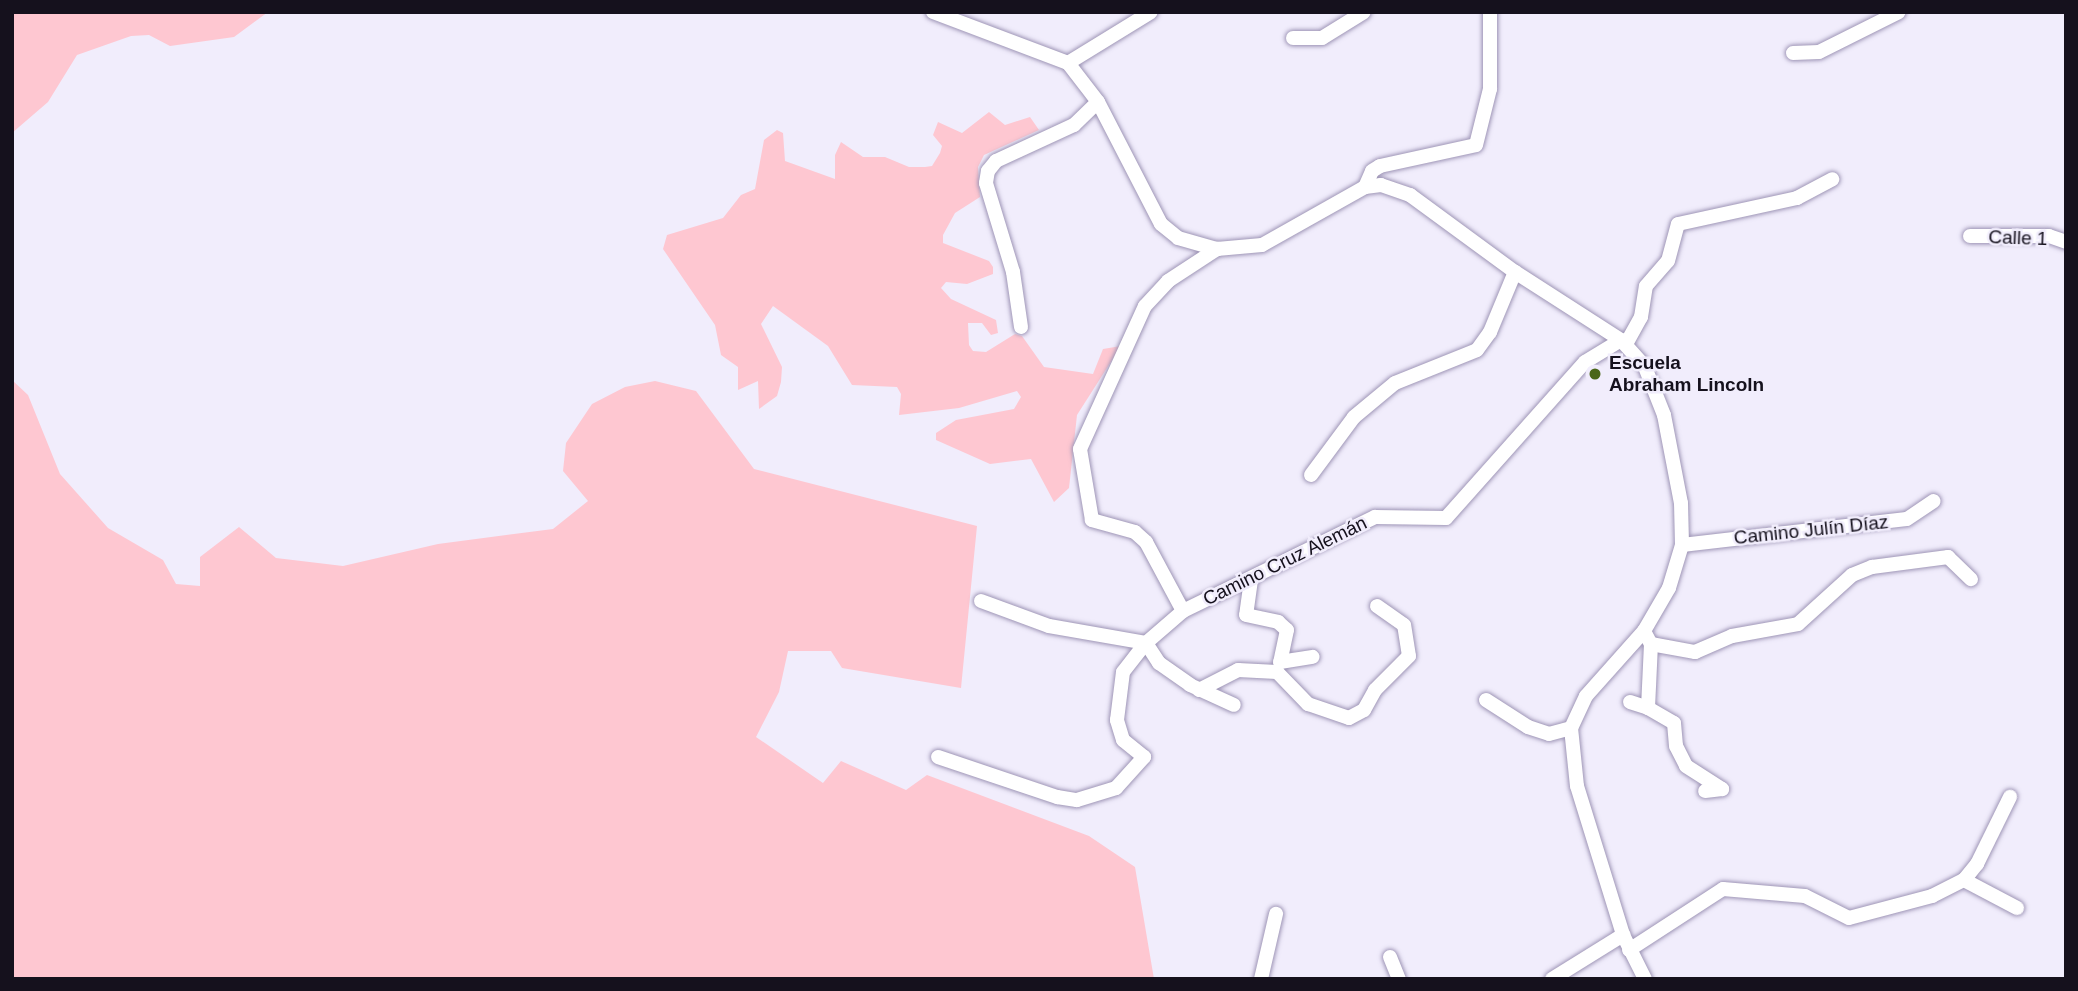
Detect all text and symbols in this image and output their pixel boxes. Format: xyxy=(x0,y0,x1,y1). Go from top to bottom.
street label: Calle 1 xyxy=(1988,226,2048,250)
place label: Escuela Abraham Lincoln xyxy=(1609,352,1764,396)
marker: Escuela Abraham Lincoln xyxy=(1587,366,1603,382)
street label: Camino Cruz Alemán xyxy=(1199,511,1371,611)
street label: Camino Julín Díaz xyxy=(1733,511,1889,549)

